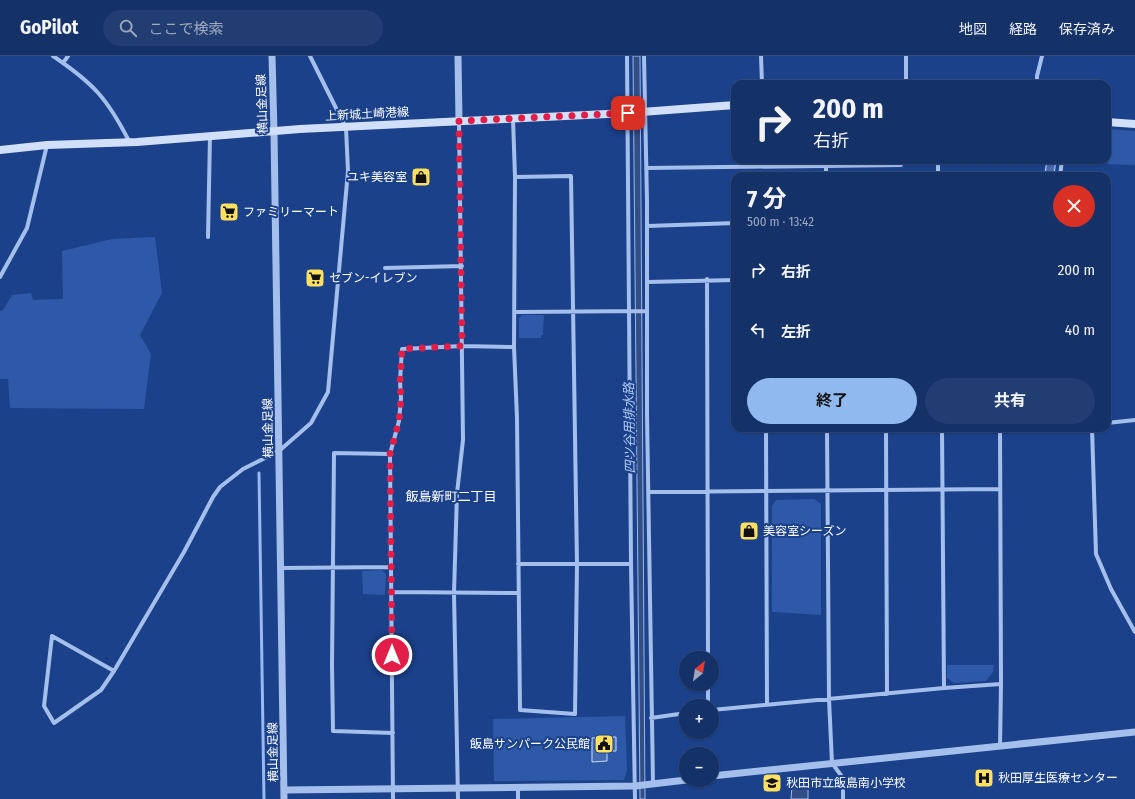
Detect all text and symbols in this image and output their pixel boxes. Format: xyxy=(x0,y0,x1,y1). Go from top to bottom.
search box xyxy=(103,10,383,46)
text: GoPilot xyxy=(20,16,79,39)
icon: search xyxy=(117,17,139,39)
text: ここで検索 xyxy=(149,20,224,38)
text: 地図 xyxy=(959,21,987,38)
text: 経路 xyxy=(1009,21,1037,38)
text: 保存済み xyxy=(1059,21,1115,38)
street label: 横山金足線 xyxy=(254,74,270,134)
text: 200 m xyxy=(813,92,884,125)
pin xyxy=(611,96,645,130)
icon: right xyxy=(747,96,799,148)
icon: arrive xyxy=(617,102,639,124)
street label: 上新城土崎港線 xyxy=(325,105,409,123)
text: 右折 xyxy=(813,130,849,152)
shop icon: ユキ美容室 xyxy=(410,166,432,188)
place label: ユキ美容室 xyxy=(347,170,407,184)
text: 7 分 xyxy=(747,185,786,213)
button: close xyxy=(1053,185,1095,227)
supermarket icon: ファミリーマート xyxy=(218,201,240,223)
place label: ファミリーマート xyxy=(243,205,339,219)
text: 500 m · 13:42 xyxy=(747,214,814,229)
icon: right xyxy=(747,259,769,281)
text: 200 m xyxy=(1058,261,1095,279)
text: 右折 xyxy=(781,263,811,281)
supermarket icon: セブン-イレブン xyxy=(304,267,326,289)
place label: セブン-イレブン xyxy=(329,271,417,285)
icon: left xyxy=(747,319,769,341)
text: 40 m xyxy=(1065,321,1095,339)
text: 左折 xyxy=(781,323,811,341)
button: 終了 xyxy=(747,378,917,424)
button: 共有 xyxy=(925,378,1095,424)
water label: 四ツ谷用排水路 xyxy=(621,381,638,474)
street label: 横山金足線 xyxy=(260,398,276,458)
district label: 飯島新町二丁目 xyxy=(405,489,497,504)
shop icon: 美容室シーズン xyxy=(738,520,760,542)
place label: 美容室シーズン xyxy=(763,524,846,538)
position arrow xyxy=(371,634,413,676)
north arrow xyxy=(679,651,719,691)
map controls xyxy=(679,651,719,787)
button: + xyxy=(679,699,719,739)
street label: 横山金足線 xyxy=(265,722,281,782)
public building icon: 飯島サンパーク公民館 xyxy=(593,733,615,755)
place label: 飯島サンパーク公民館 xyxy=(470,737,590,751)
button: − xyxy=(679,747,719,787)
hospital icon: 秋田厚生医療センター xyxy=(973,767,995,789)
place label: 秋田厚生医療センター xyxy=(998,771,1118,785)
school or university icon: 秋田市立飯島南小学校 xyxy=(761,772,783,794)
place label: 秋田市立飯島南小学校 xyxy=(786,776,906,790)

